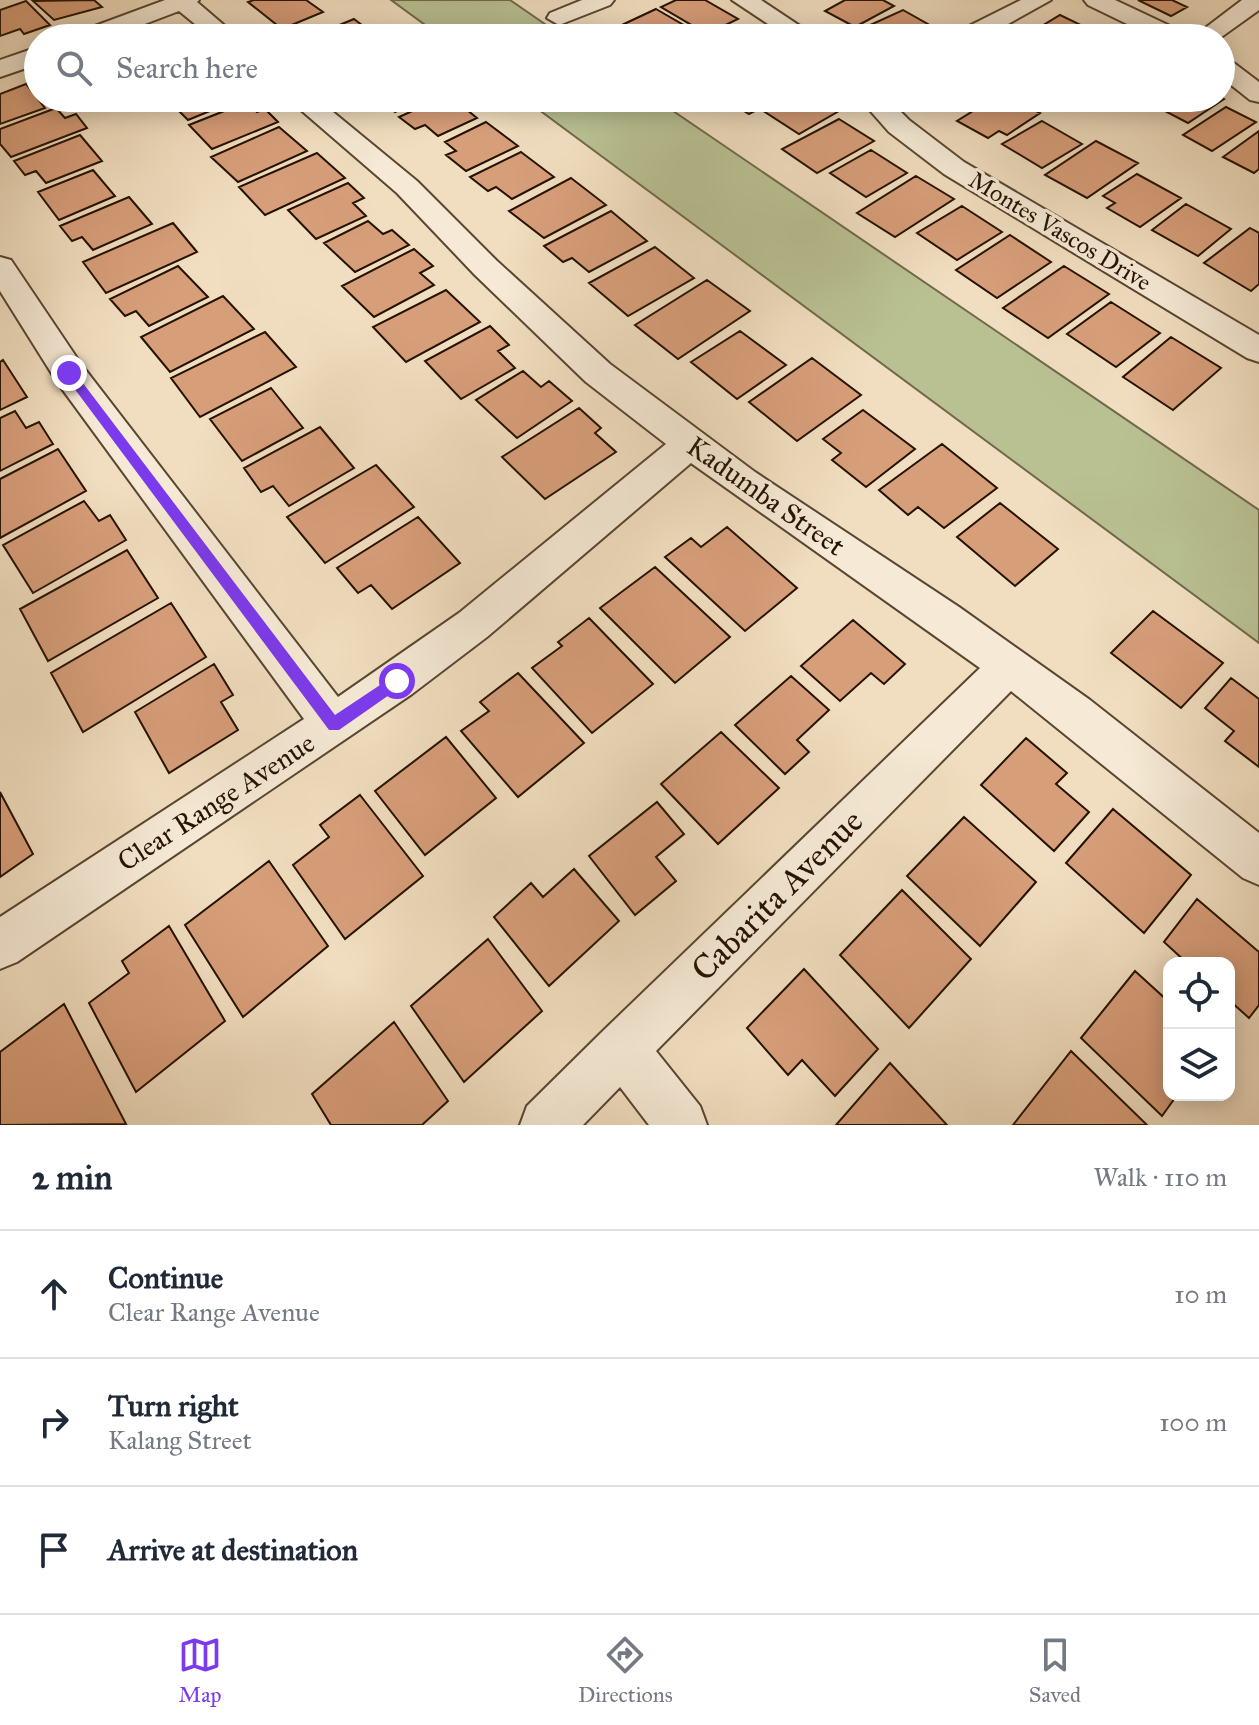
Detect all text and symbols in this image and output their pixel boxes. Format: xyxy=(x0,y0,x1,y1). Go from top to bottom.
search box xyxy=(24,24,1235,112)
icon: search xyxy=(52,46,96,90)
text: Search here xyxy=(116,50,258,86)
street label: Montes Vascos Drive xyxy=(963,165,1157,297)
route end xyxy=(51,355,87,391)
street label: Kadumba Street xyxy=(680,429,852,563)
route start xyxy=(379,663,415,699)
street label: Clear Range Avenue xyxy=(111,725,321,879)
street label: Cabarita Avenue xyxy=(683,801,871,989)
map controls xyxy=(1163,957,1235,1101)
button: locate xyxy=(1163,957,1235,1029)
button: layers xyxy=(1163,1029,1235,1101)
text: 2 min xyxy=(32,1157,112,1198)
text: Walk · 110 m xyxy=(1094,1161,1227,1193)
text: Continue xyxy=(108,1260,223,1296)
icon: ahead xyxy=(32,1272,76,1316)
text: 10 m xyxy=(1174,1278,1227,1310)
text: Clear Range Avenue xyxy=(108,1296,320,1328)
text: Turn right xyxy=(108,1388,239,1424)
icon: right xyxy=(32,1400,76,1444)
text: 100 m xyxy=(1159,1406,1227,1438)
text: Kalang Street xyxy=(108,1424,252,1456)
icon: arrive xyxy=(32,1528,76,1572)
text: Arrive at destination xyxy=(108,1532,358,1568)
tab: Map xyxy=(178,1633,222,1708)
tab: Directions xyxy=(578,1633,673,1708)
tab: Saved xyxy=(1029,1633,1081,1708)

